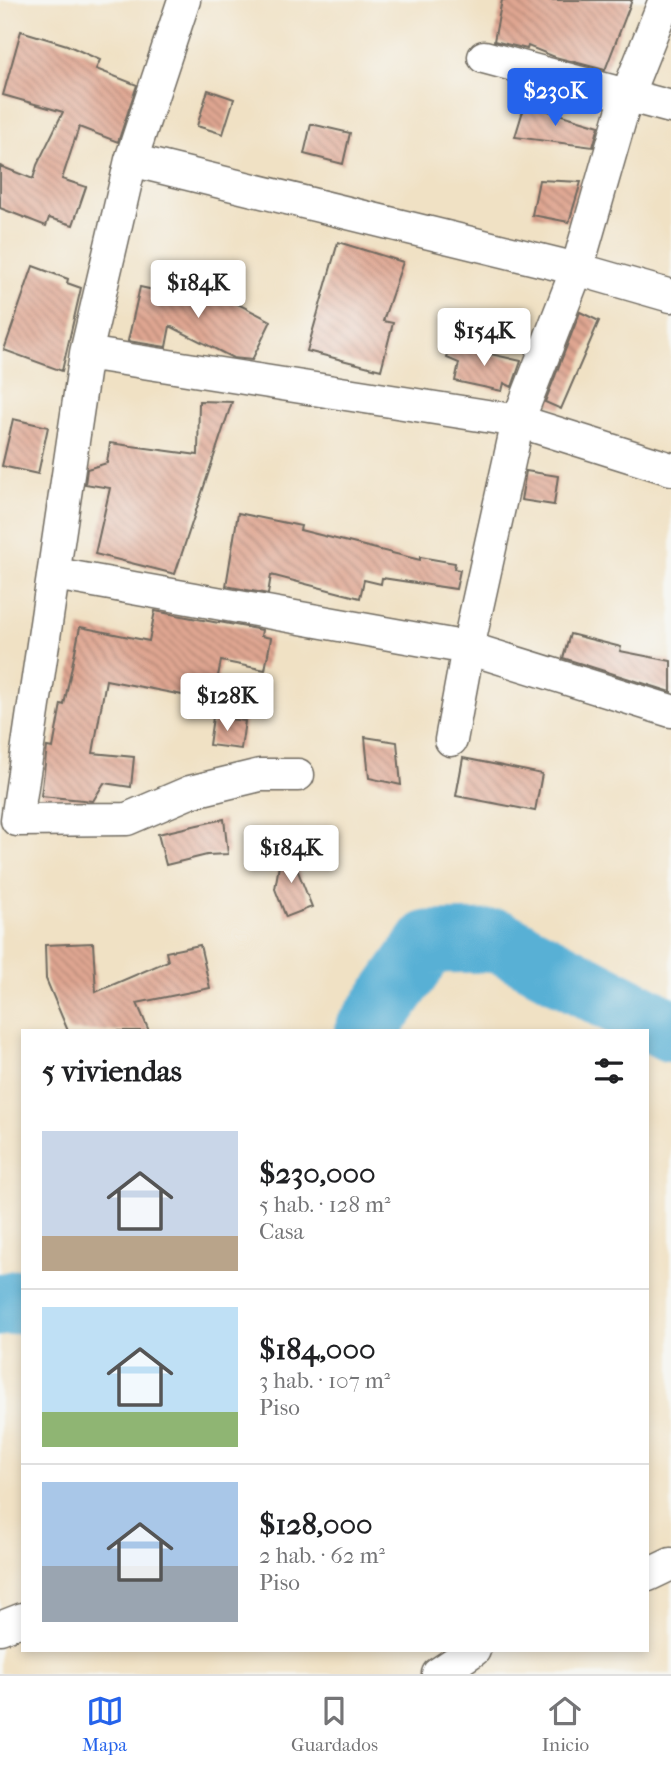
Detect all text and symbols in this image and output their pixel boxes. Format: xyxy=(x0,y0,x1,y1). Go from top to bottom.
pin: $230K xyxy=(506,68,604,128)
text: $230K xyxy=(523,77,587,104)
pin: $184K xyxy=(149,260,247,320)
text: $184K xyxy=(167,269,229,296)
pin: $154K xyxy=(435,308,533,368)
text: $154K xyxy=(453,317,515,344)
pin: $128K xyxy=(178,674,276,733)
text: $128K xyxy=(197,682,257,709)
pin: $184K xyxy=(242,826,340,885)
text: $184K xyxy=(260,834,322,861)
icon: filters xyxy=(590,1052,628,1090)
text: 5 viviendas xyxy=(42,1054,182,1089)
text: $230,000 xyxy=(259,1156,376,1191)
icon: home xyxy=(98,1159,182,1243)
text: 5 hab. · 128 m² xyxy=(259,1191,391,1218)
text: Casa xyxy=(259,1218,304,1245)
text: $184,000 xyxy=(259,1332,376,1367)
icon: home xyxy=(98,1335,182,1419)
text: 3 hab. · 107 m² xyxy=(259,1367,390,1394)
text: Piso xyxy=(259,1394,300,1421)
text: $128,000 xyxy=(259,1507,373,1542)
icon: home xyxy=(98,1510,182,1594)
text: 2 hab. · 62 m² xyxy=(259,1542,385,1569)
text: Piso xyxy=(259,1569,300,1596)
tab: Mapa xyxy=(82,1692,127,1756)
tab: Guardados xyxy=(291,1692,378,1756)
tab: Inicio xyxy=(542,1692,589,1756)

